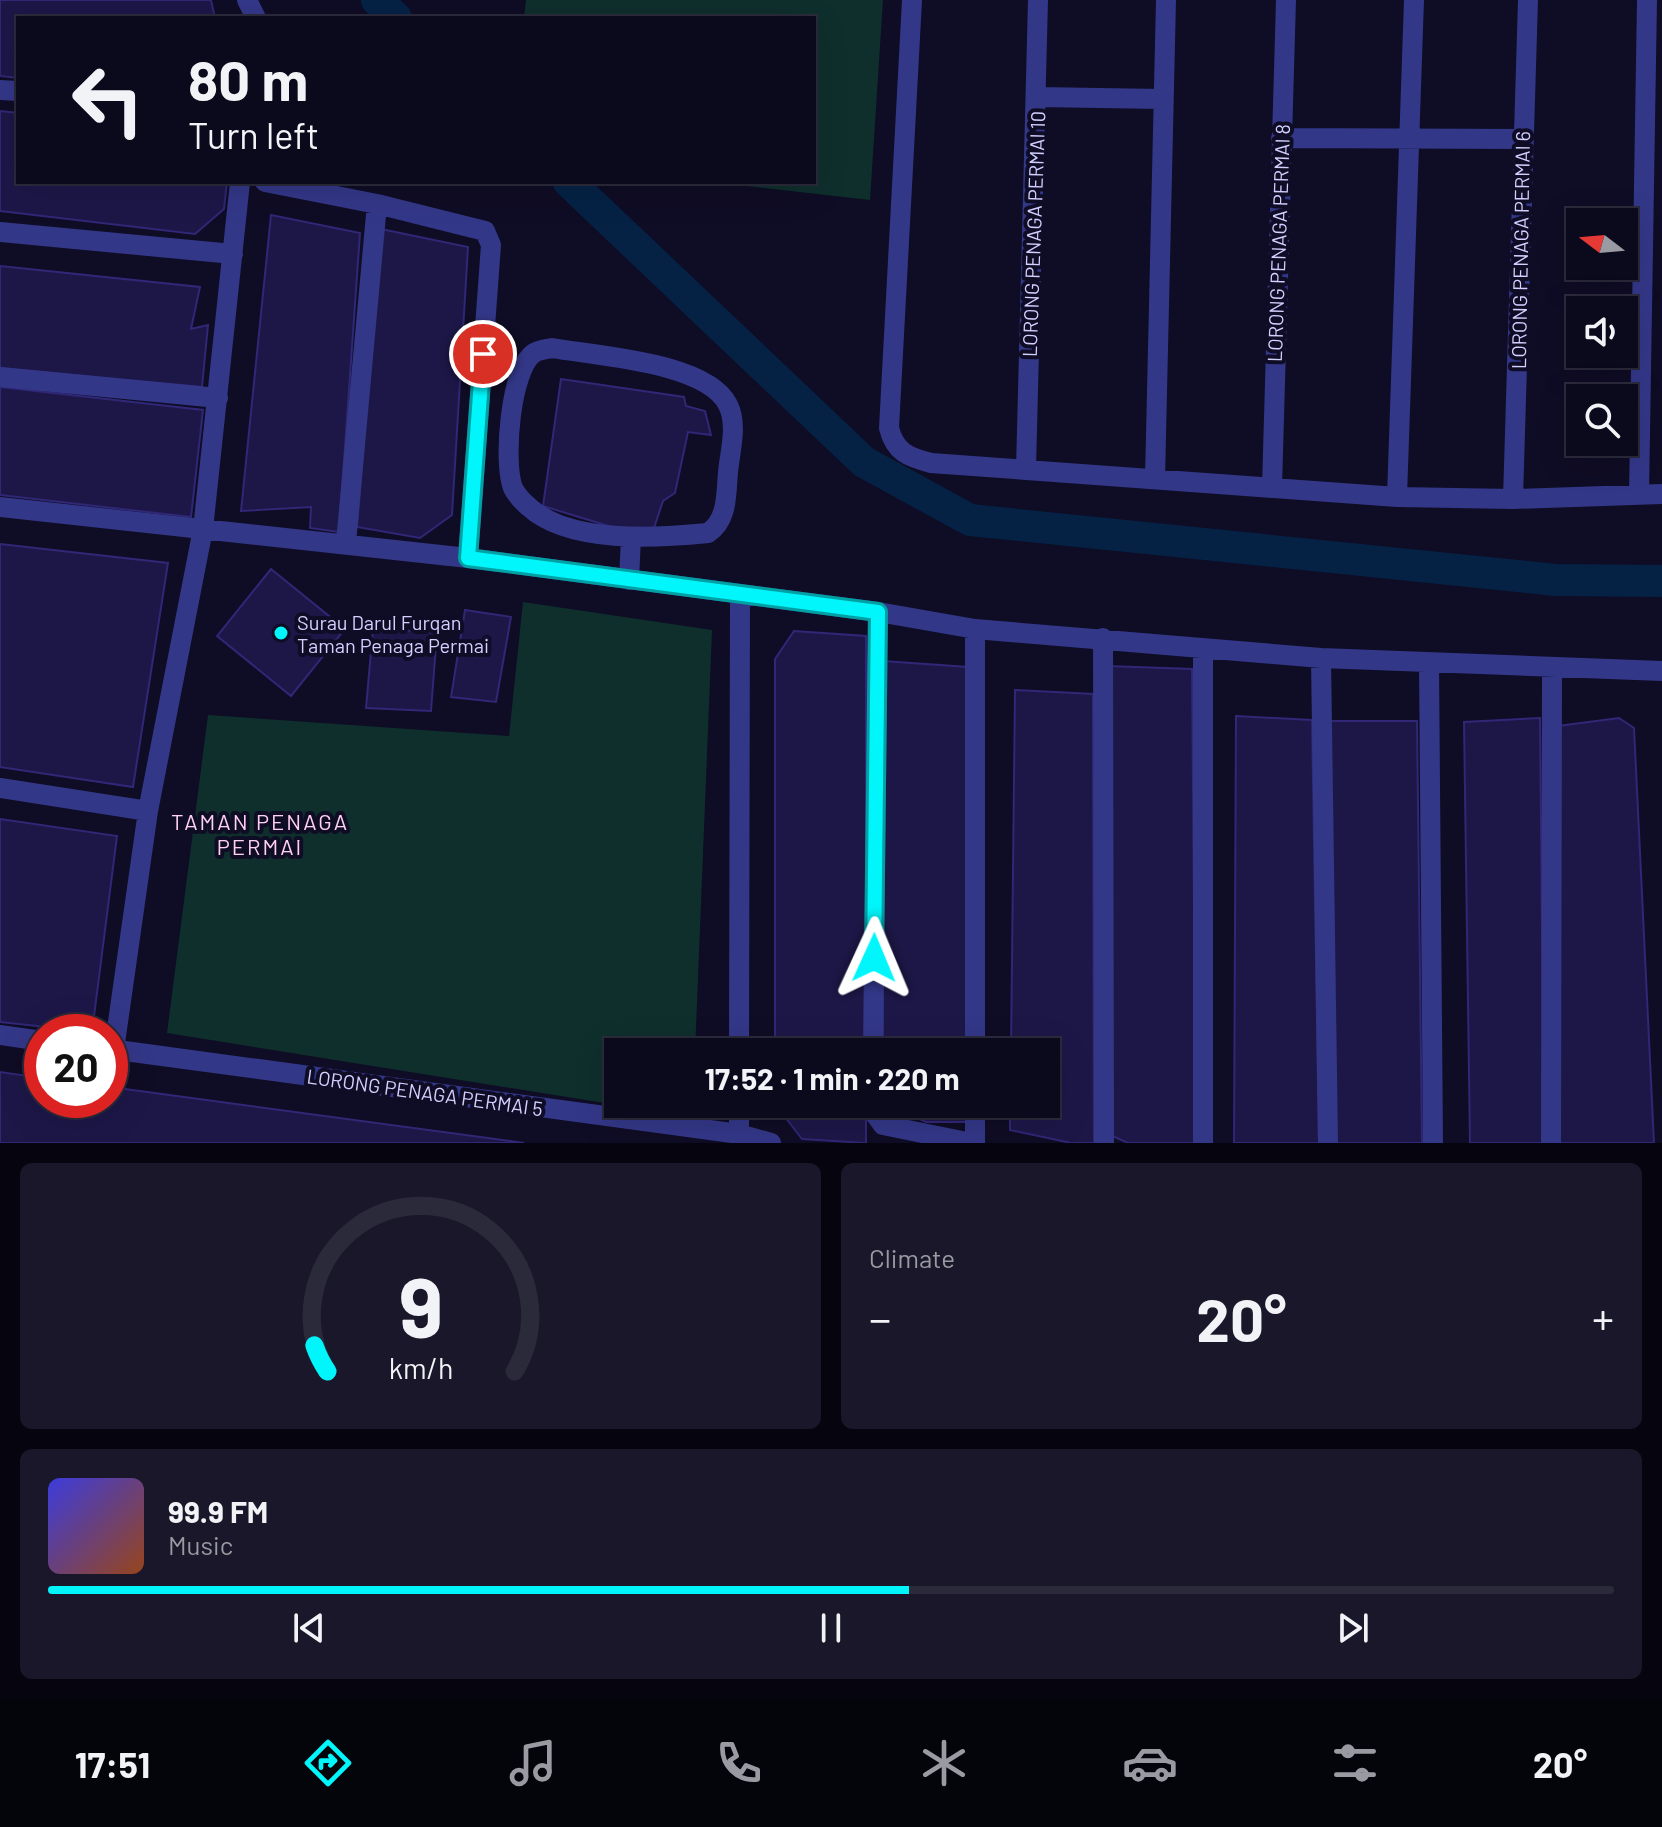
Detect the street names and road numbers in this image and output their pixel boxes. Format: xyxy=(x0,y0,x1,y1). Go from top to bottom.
street label: LORONG PENAGA PERMAI 10 xyxy=(1017,111,1049,357)
street label: LORONG PENAGA PERMAI 8 xyxy=(1262,124,1294,362)
street label: LORONG PENAGA PERMAI 6 xyxy=(1506,131,1534,369)
street label: LORONG PENAGA PERMAI 5 xyxy=(305,1064,545,1120)

